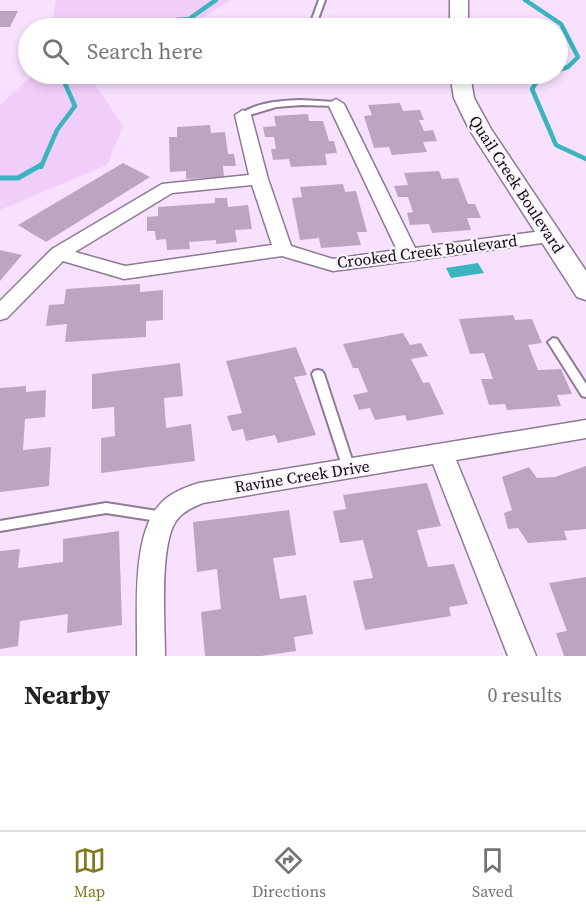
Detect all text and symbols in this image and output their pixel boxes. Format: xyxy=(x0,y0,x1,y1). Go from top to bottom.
search box xyxy=(18,18,568,84)
icon: search xyxy=(39,35,72,68)
text: Search here xyxy=(87,36,203,66)
street label: Quail Creek Boulevard xyxy=(464,111,570,257)
street label: Crooked Creek Boulevard xyxy=(336,229,518,273)
street label: Ravine Creek Drive xyxy=(233,454,371,498)
text: Nearby xyxy=(24,677,110,713)
text: 0 results xyxy=(487,681,562,709)
tab: Map xyxy=(73,844,106,902)
tab: Directions xyxy=(252,844,326,902)
tab: Saved xyxy=(472,844,513,902)

